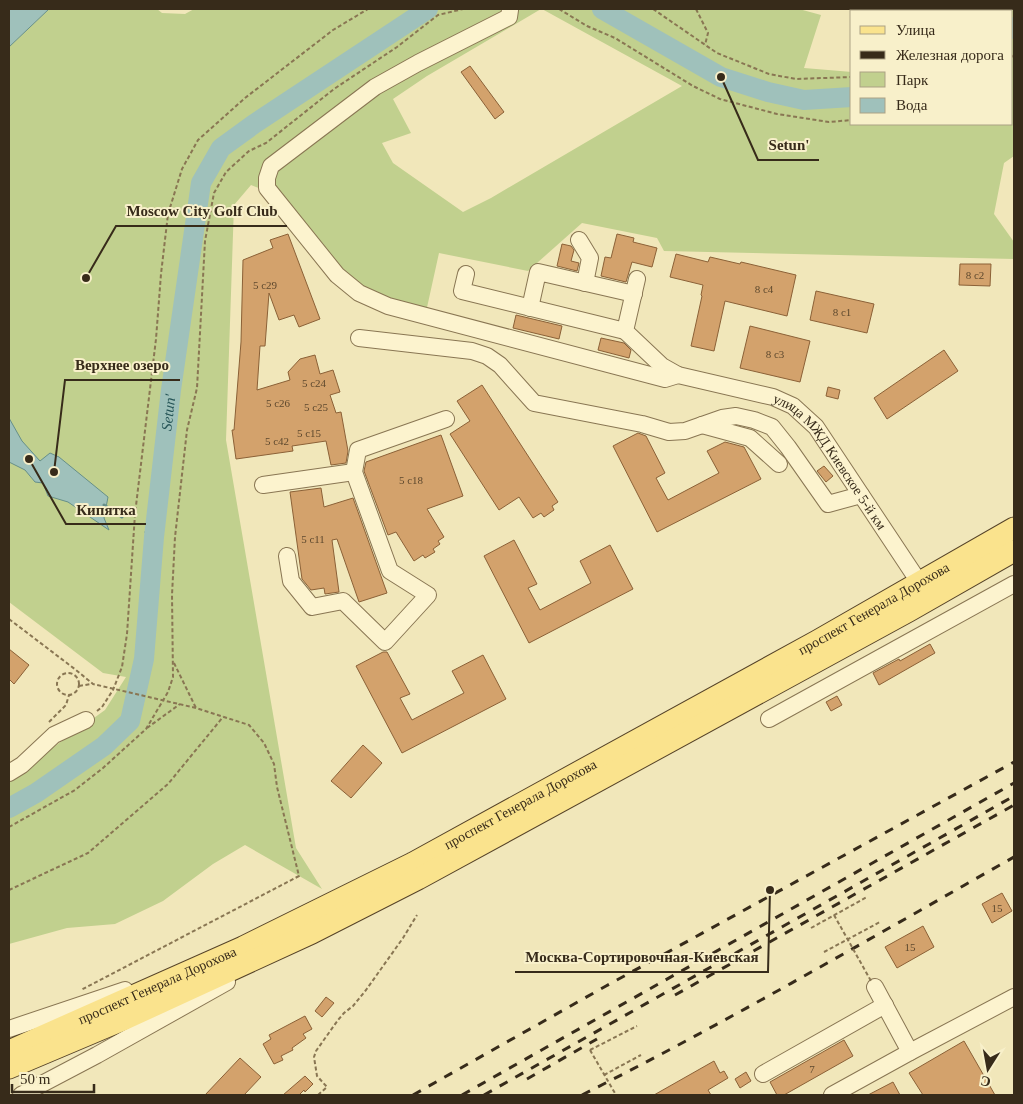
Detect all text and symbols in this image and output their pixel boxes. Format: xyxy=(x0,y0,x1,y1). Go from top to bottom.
legend xyxy=(850,10,1013,125)
text: Улица xyxy=(896,22,935,38)
text: Железная дорога xyxy=(896,47,1004,63)
text: Парк xyxy=(896,72,929,88)
text: Вода xyxy=(896,97,928,113)
callout: Setun' xyxy=(758,130,819,160)
text: Setun' xyxy=(769,137,809,153)
callout: Moscow City Golf Club xyxy=(116,196,287,226)
text: Moscow City Golf Club xyxy=(126,203,278,219)
house number: 8 с2 xyxy=(966,269,984,281)
house number: 5 с29 xyxy=(253,279,278,291)
house number: 8 с4 xyxy=(755,283,774,295)
house number: 8 с1 xyxy=(833,306,851,318)
house number: 8 с3 xyxy=(766,348,785,360)
callout: Верхнее озеро xyxy=(65,350,180,380)
text: Верхнее озеро xyxy=(75,357,169,373)
house number: 5 с24 xyxy=(302,377,327,389)
street label: улица МЖД Киевское 5-й км xyxy=(771,391,889,533)
water label: Setun' xyxy=(158,393,179,431)
house number: 5 с26 xyxy=(266,397,291,409)
house number: 5 с25 xyxy=(304,401,329,413)
house number: 5 с15 xyxy=(297,427,322,439)
house number: 5 с42 xyxy=(265,435,289,447)
house number: 5 с18 xyxy=(399,474,424,486)
callout: Кипятка xyxy=(66,494,146,524)
text: Кипятка xyxy=(76,502,136,518)
house number: 5 с11 xyxy=(301,533,325,545)
street label: проспект Генерала Дорохова xyxy=(796,559,953,658)
street label: проспект Генерала Дорохова xyxy=(442,756,600,852)
house number: 15 xyxy=(992,902,1003,914)
house number: 15 xyxy=(905,941,916,953)
callout: Москва-Сортировочная-Киевская xyxy=(515,942,768,972)
street label: проспект Генерала Дорохова xyxy=(76,944,239,1027)
text: Москва-Сортировочная-Киевская xyxy=(525,949,759,965)
north arrow xyxy=(963,1044,1013,1094)
scale bar xyxy=(12,1062,95,1094)
house number: 7 xyxy=(809,1063,815,1075)
text: 50 m xyxy=(20,1071,51,1087)
text: С xyxy=(979,1073,992,1090)

